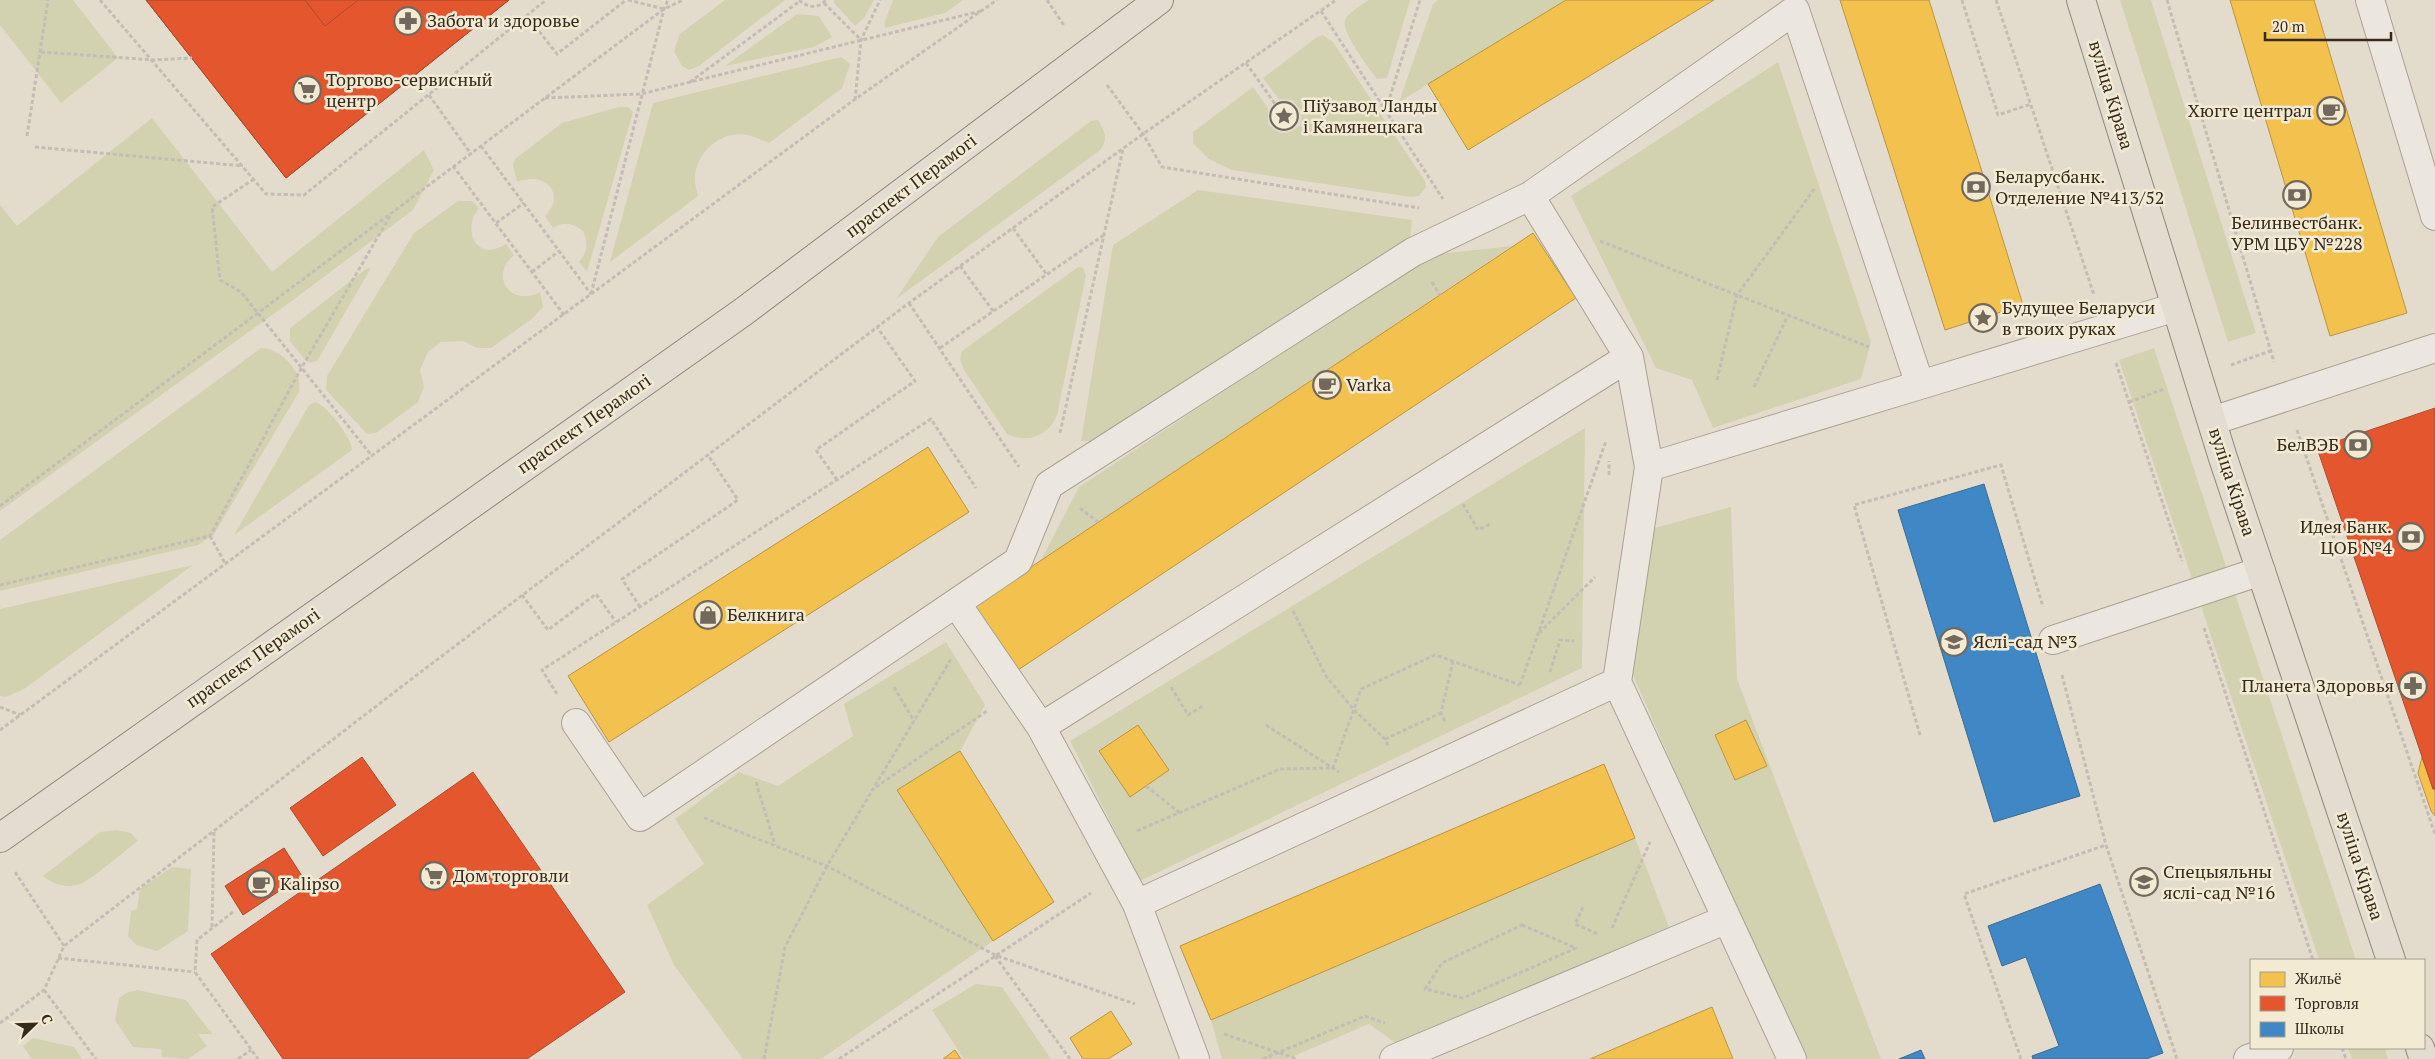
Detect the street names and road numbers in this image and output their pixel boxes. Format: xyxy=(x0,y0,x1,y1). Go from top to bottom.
street label: вуліца Кірава xyxy=(2084,37,2140,152)
street label: праспект Перамогі xyxy=(840,128,981,243)
street label: праспект Перамогі xyxy=(512,368,655,479)
street label: вуліца Кірава xyxy=(2204,424,2262,539)
street label: праспект Перамогі xyxy=(181,602,324,713)
street label: вуліца Кірава xyxy=(2332,808,2390,923)

